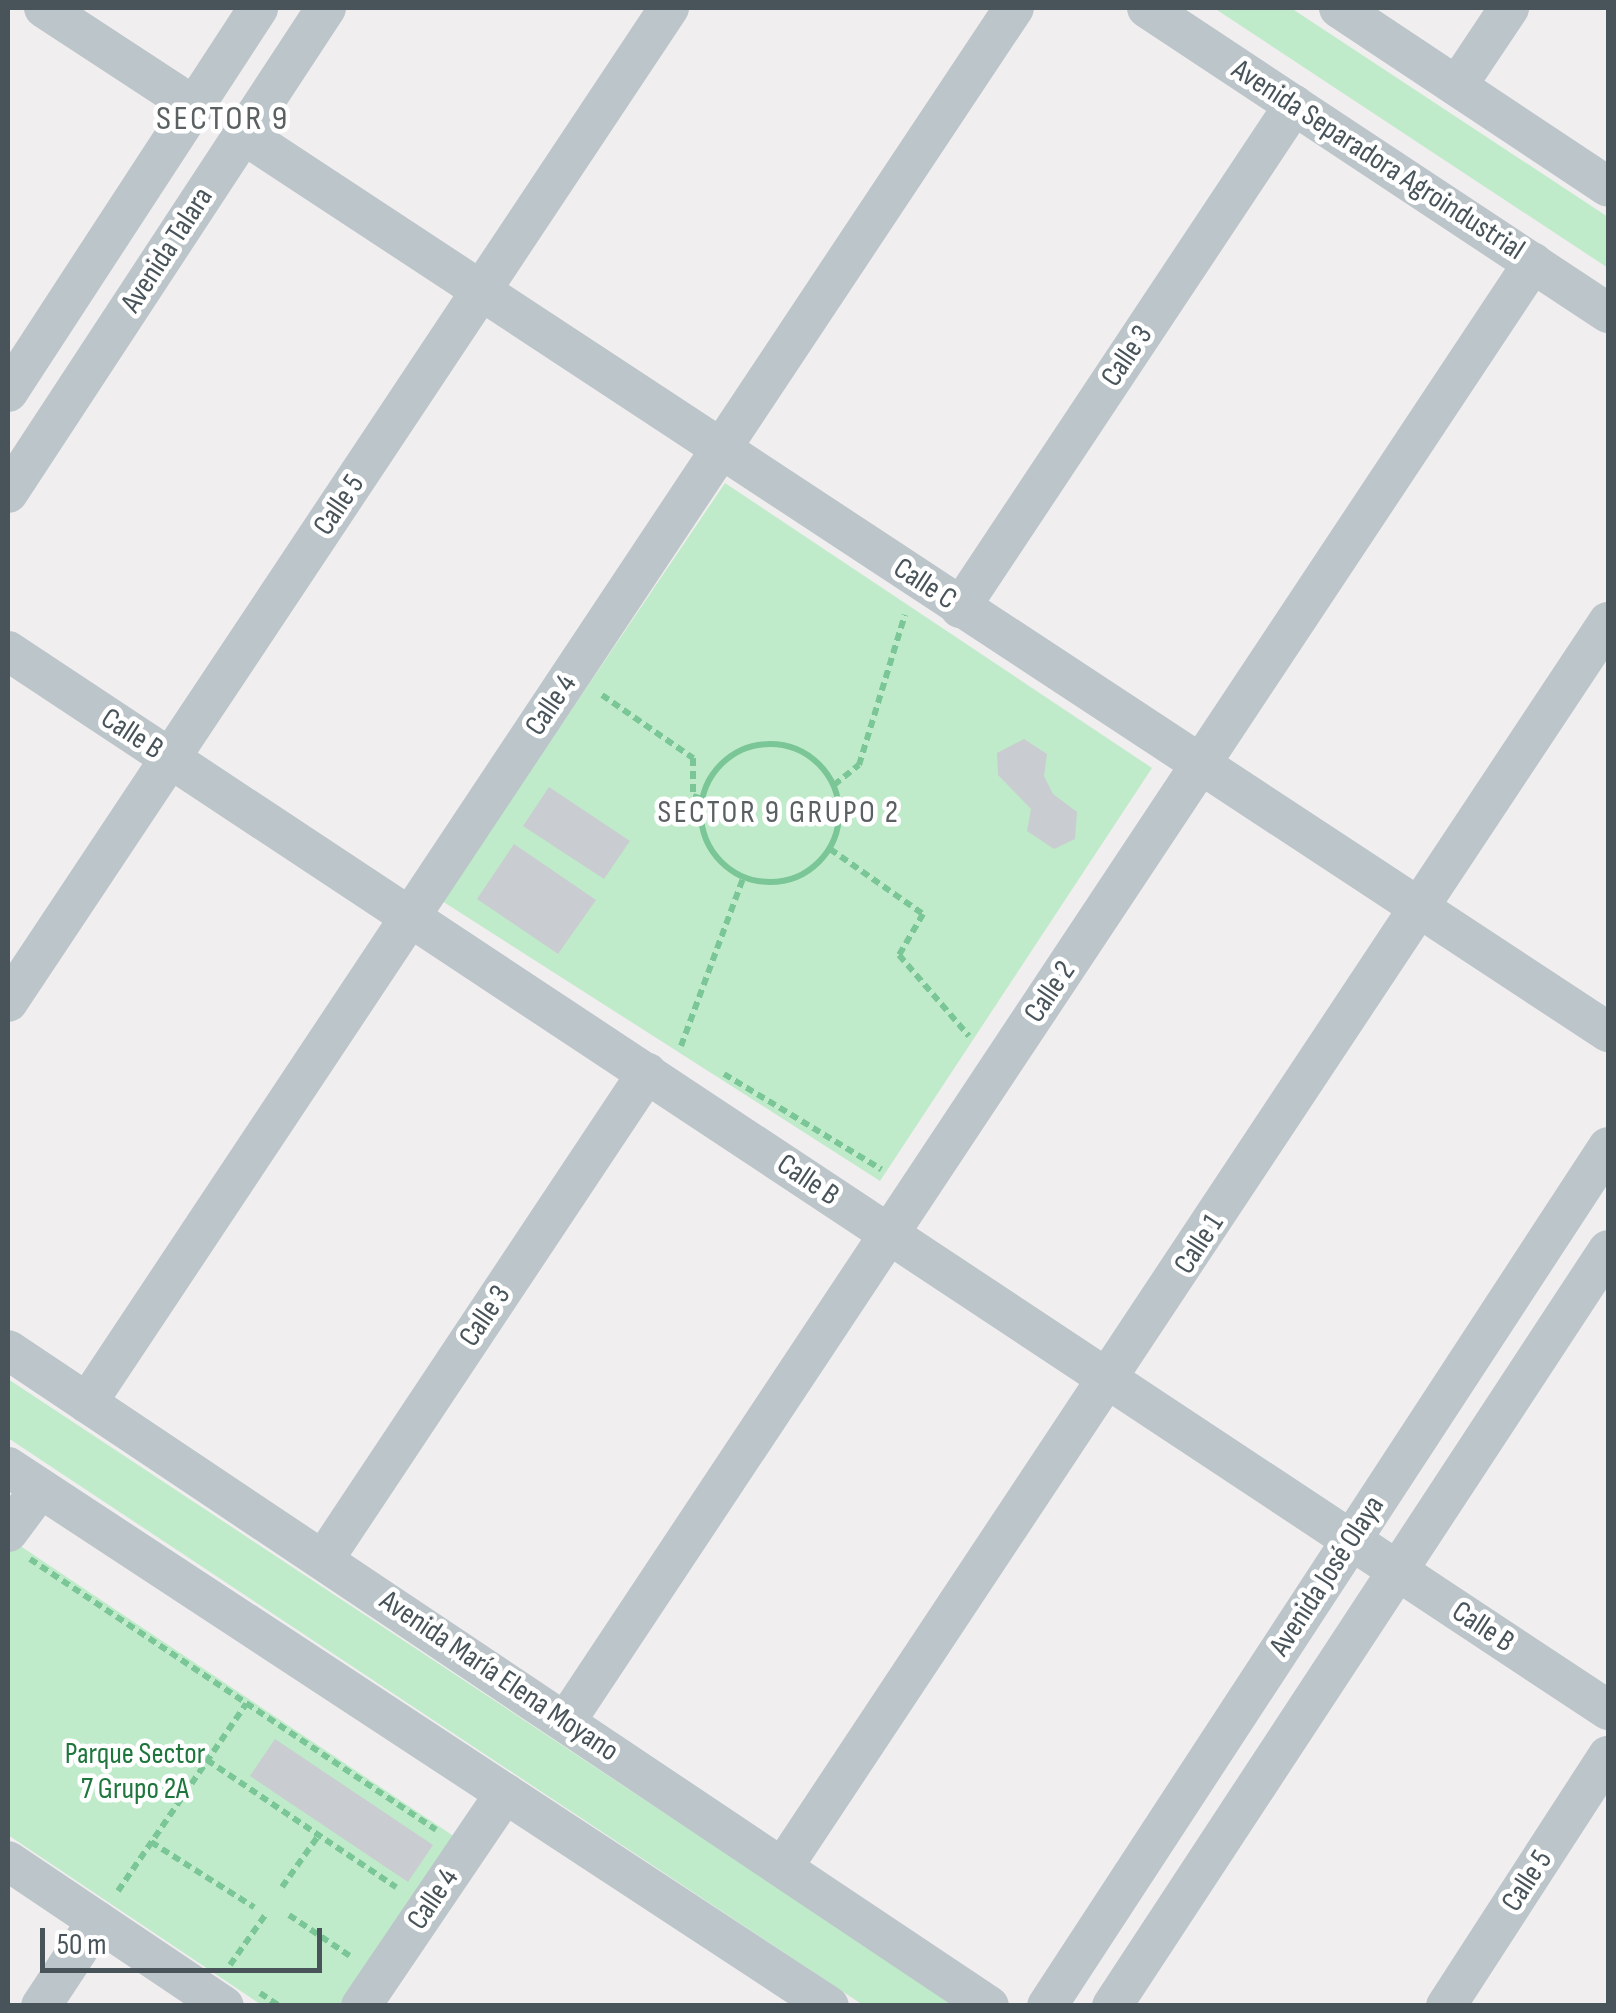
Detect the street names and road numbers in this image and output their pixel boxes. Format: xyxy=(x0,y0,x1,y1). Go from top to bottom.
street label: Avenida Separadora Agroindustrial xyxy=(1225,52,1531,268)
street label: Avenida Talara xyxy=(113,181,221,319)
street label: Calle 3 xyxy=(1094,319,1160,393)
street label: Calle 5 xyxy=(306,468,372,542)
street label: Calle C xyxy=(887,550,963,618)
street label: Calle 4 xyxy=(518,668,584,742)
street label: Calle B xyxy=(94,701,170,767)
street label: Calle 2 xyxy=(1017,955,1083,1029)
street label: Calle B xyxy=(770,1146,846,1214)
street label: Calle 1 xyxy=(1166,1207,1232,1281)
street label: Calle 3 xyxy=(452,1279,518,1353)
street label: Avenida José Olaya xyxy=(1262,1489,1392,1663)
street label: Avenida María Elena Moyano xyxy=(373,1583,625,1769)
street label: Calle B xyxy=(1445,1594,1521,1660)
street label: Calle 5 xyxy=(1494,1844,1560,1918)
street label: Calle 4 xyxy=(400,1862,466,1936)

